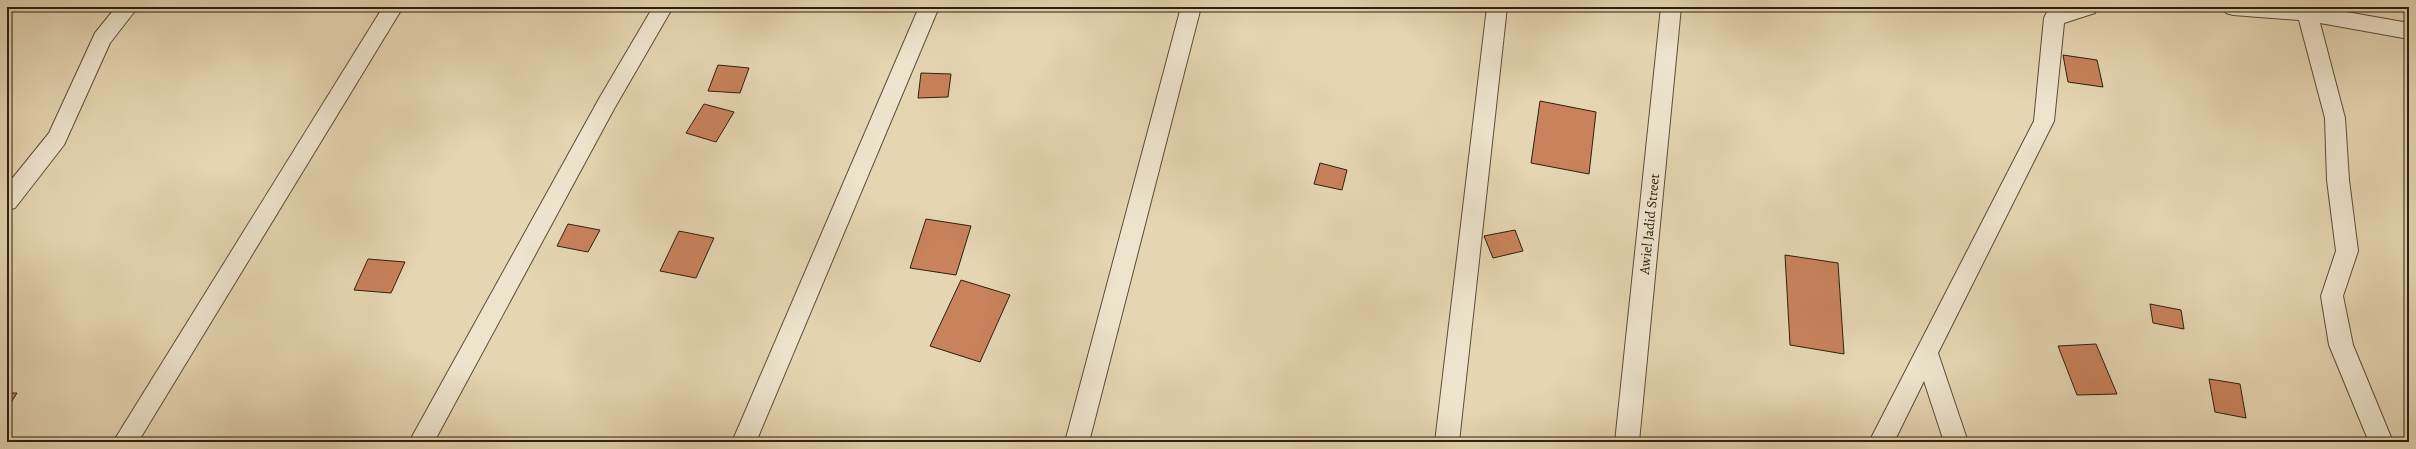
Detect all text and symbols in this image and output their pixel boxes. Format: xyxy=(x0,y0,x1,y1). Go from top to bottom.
street label: Awiel Jadid Street xyxy=(1635,172,1664,276)

